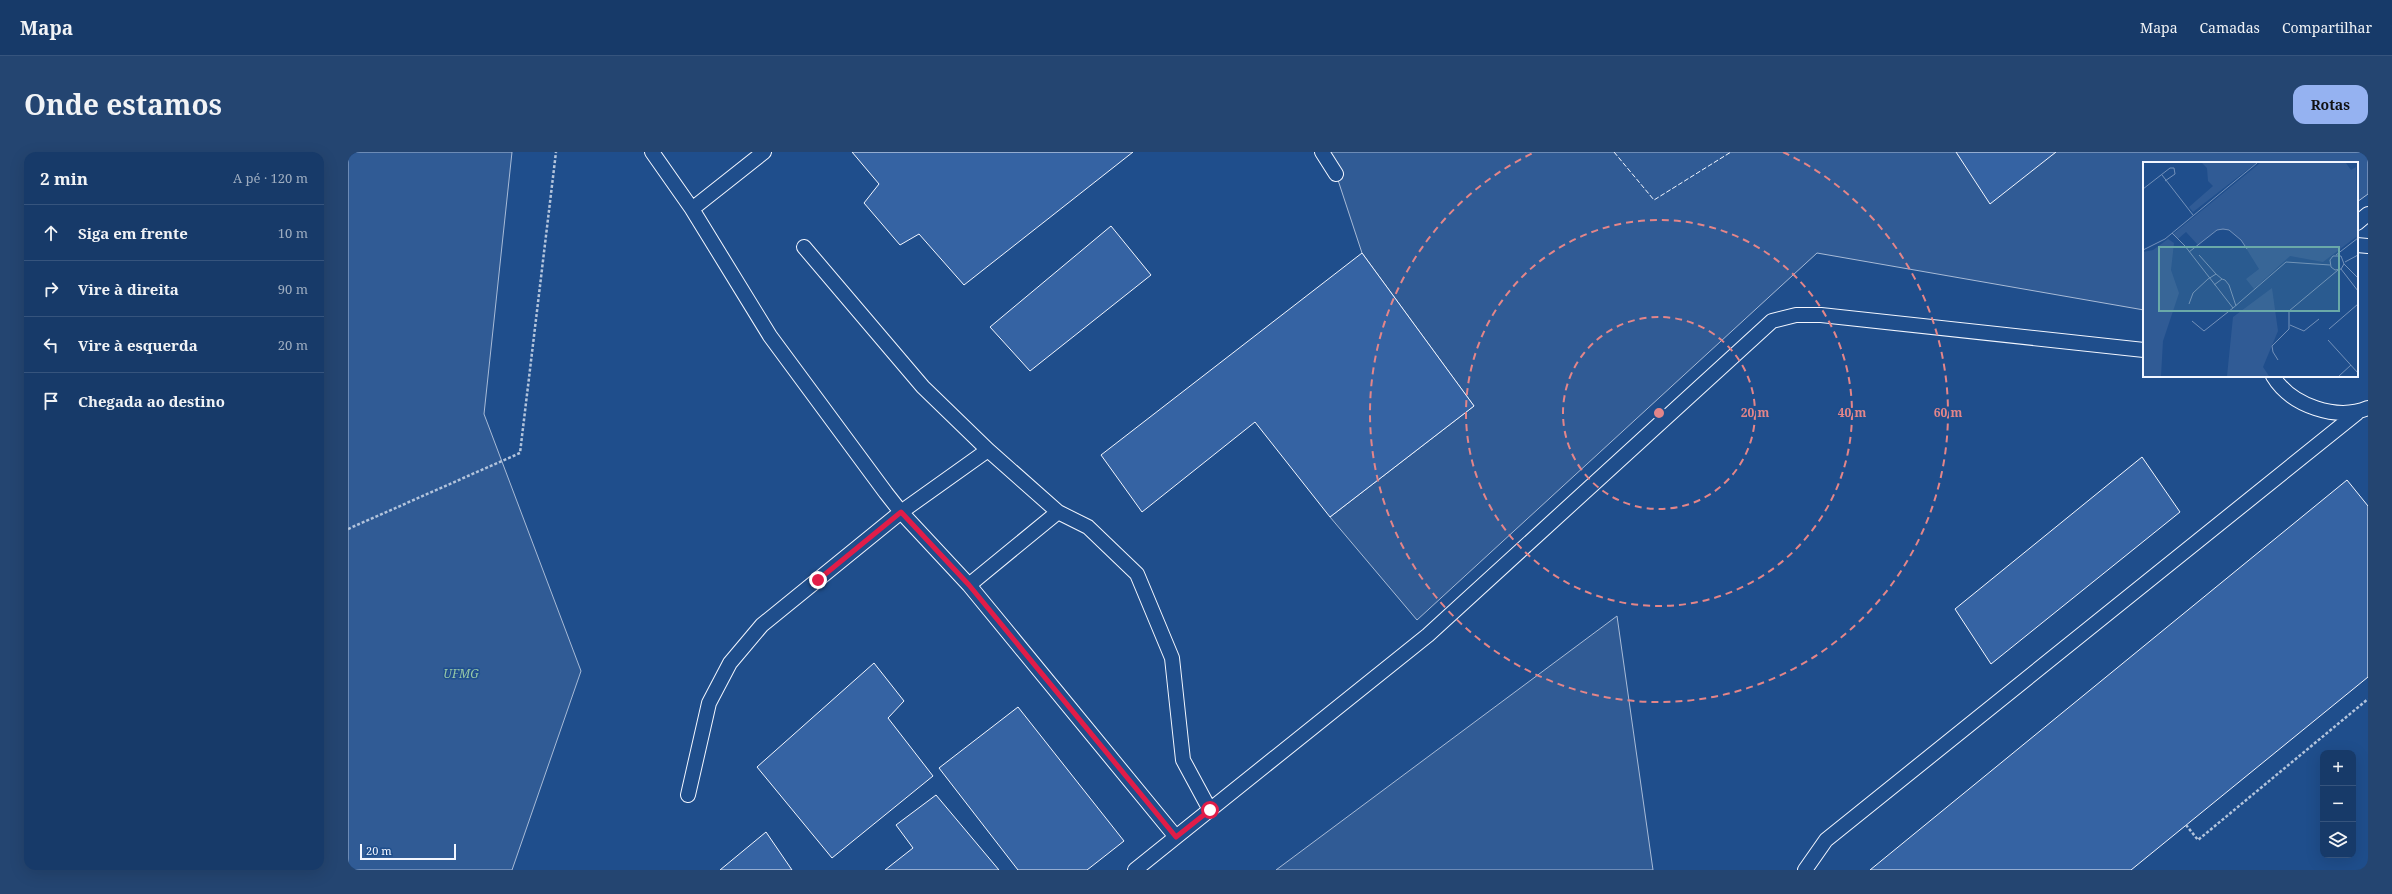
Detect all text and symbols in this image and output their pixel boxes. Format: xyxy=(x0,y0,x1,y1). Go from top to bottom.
text: Mapa xyxy=(20,15,73,41)
text: Mapa xyxy=(2140,18,2178,37)
text: Camadas xyxy=(2200,18,2260,37)
text: Compartilhar xyxy=(2282,18,2372,37)
text: Onde estamos xyxy=(24,85,222,123)
button: Rotas xyxy=(2293,85,2368,124)
inset map xyxy=(2143,162,2358,377)
text: 2 min xyxy=(40,167,88,190)
text: A pé · 120 m xyxy=(233,169,308,187)
icon: ahead xyxy=(40,222,62,244)
text: Siga em frente xyxy=(78,223,188,243)
text: 10 m xyxy=(278,224,308,242)
icon: right xyxy=(40,278,62,300)
text: Vire à direita xyxy=(78,279,179,299)
text: 90 m xyxy=(278,280,308,298)
icon: left xyxy=(40,334,62,356)
text: Vire à esquerda xyxy=(78,335,198,355)
text: 20 m xyxy=(278,336,308,354)
icon: arrive xyxy=(40,390,62,412)
text: Chegada ao destino xyxy=(78,391,225,411)
text: 20 m xyxy=(1741,404,1769,421)
text: 40 m xyxy=(1838,404,1866,421)
text: 60 m xyxy=(1934,404,1962,421)
centre of rings xyxy=(1652,406,1666,420)
route end xyxy=(809,571,827,589)
park label: UFMG xyxy=(443,665,479,682)
map controls xyxy=(2320,750,2356,858)
button: + xyxy=(2320,750,2356,786)
button: − xyxy=(2320,786,2356,822)
route start xyxy=(1201,801,1219,819)
button: layers xyxy=(2320,822,2356,858)
scale bar xyxy=(360,842,456,861)
text: 20 m xyxy=(366,843,392,858)

